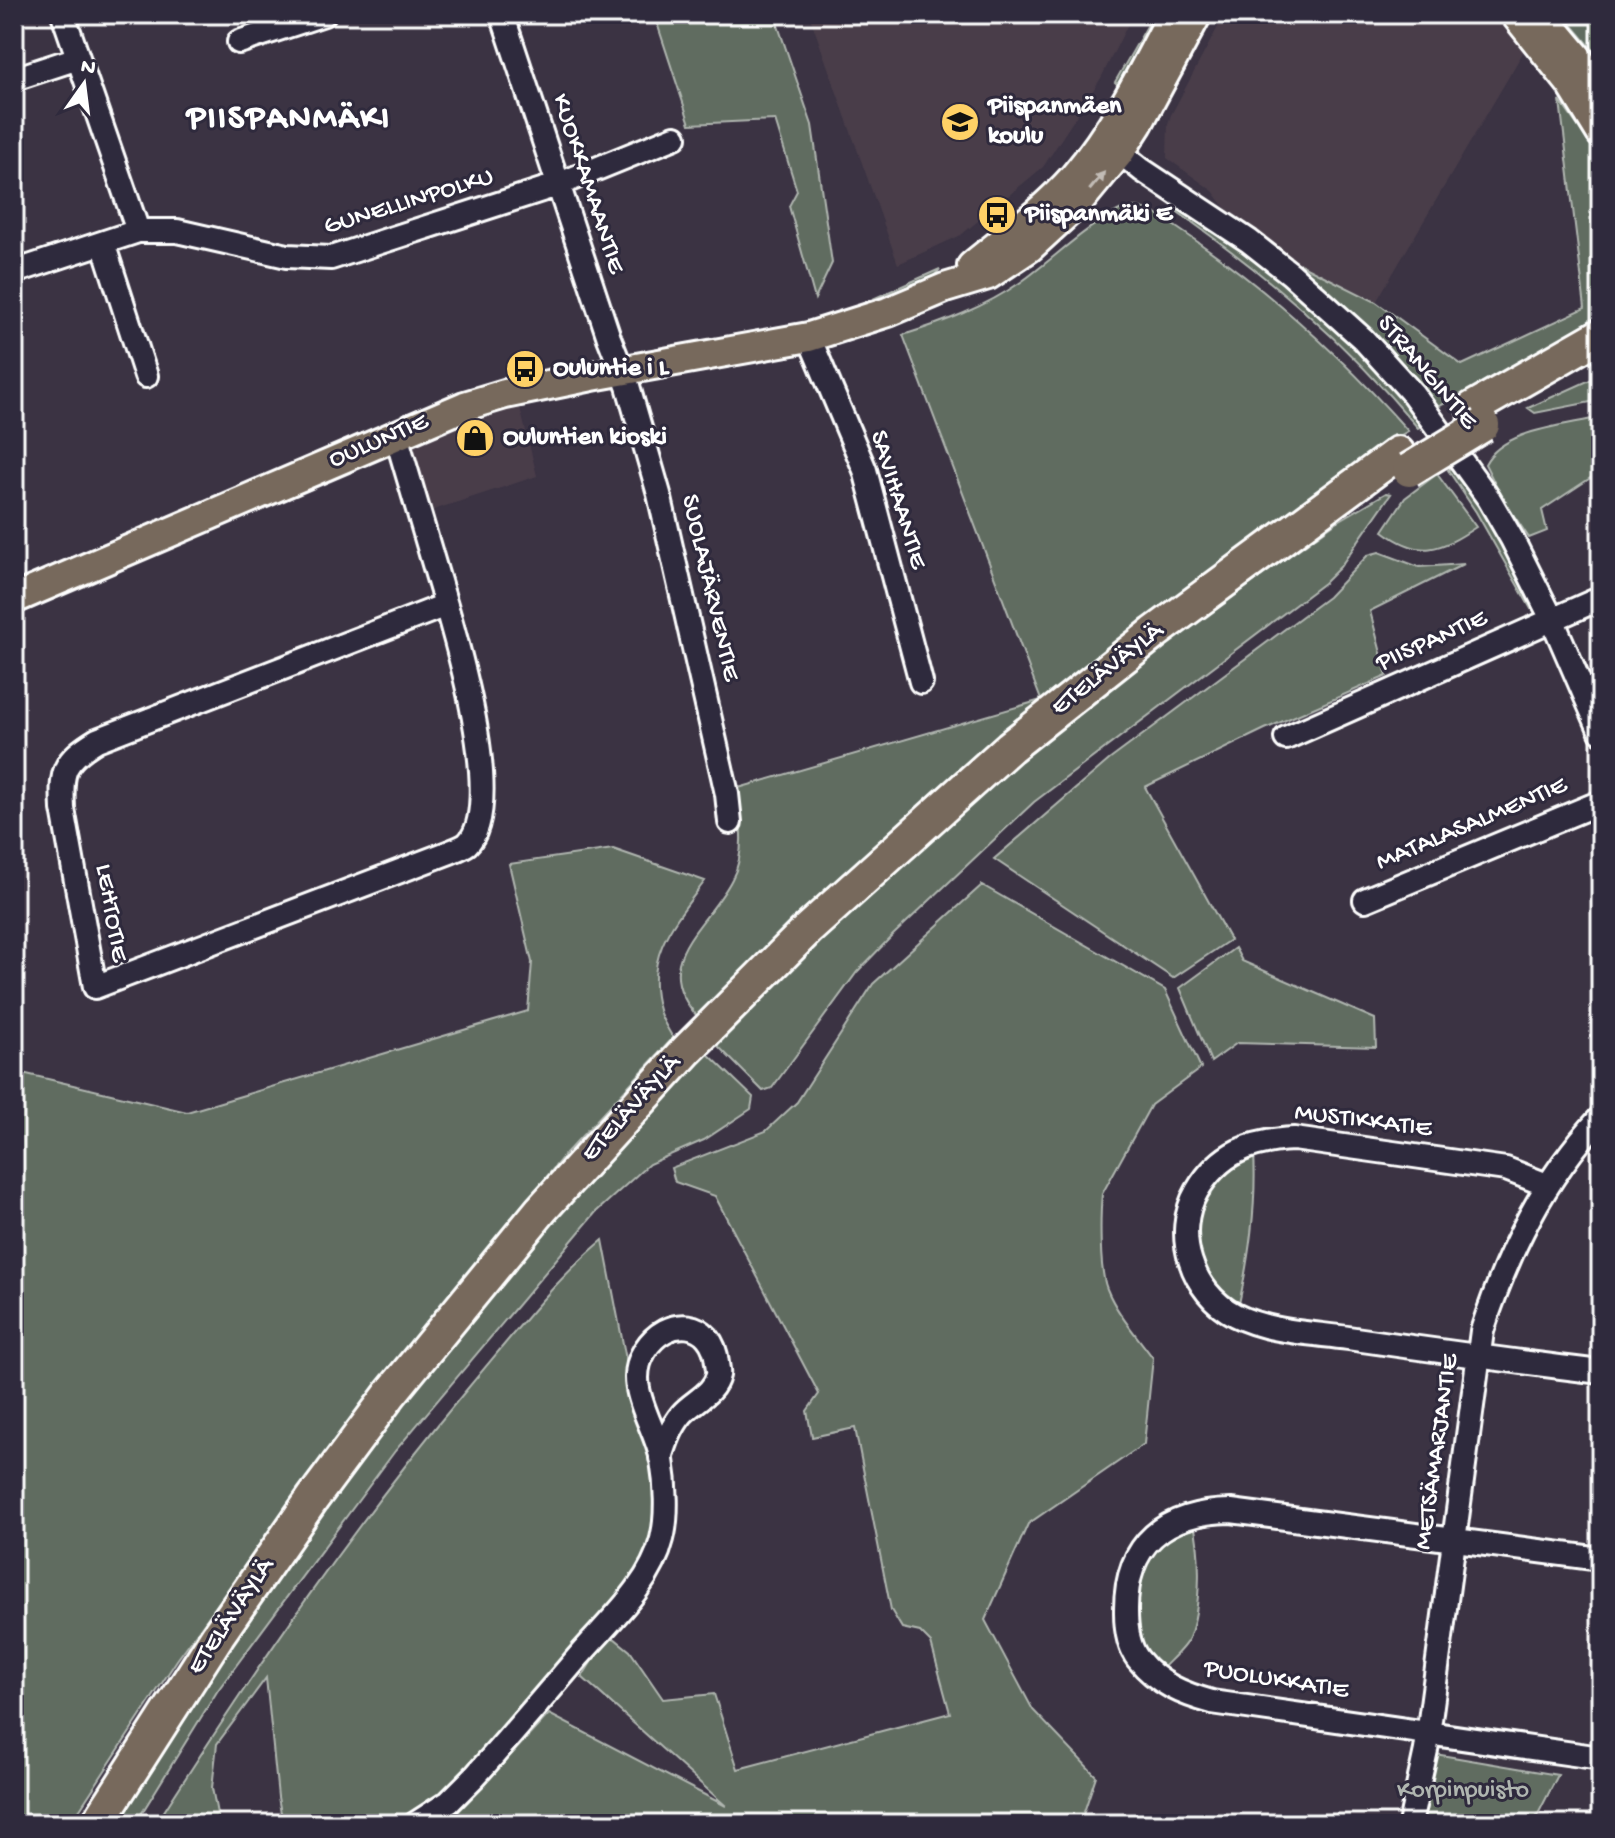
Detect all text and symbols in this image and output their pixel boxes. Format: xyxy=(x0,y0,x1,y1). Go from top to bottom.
north arrow xyxy=(44,44,124,124)
text: N xyxy=(78,54,98,83)
street label: KUOKKAMAANTIE xyxy=(543,90,631,279)
place label: Piispanmäen koulu xyxy=(986,92,1122,153)
district label: PIISPANMÄKI xyxy=(185,100,391,140)
school or university icon: Piispanmäen koulu xyxy=(939,101,981,143)
street label: GUNELLINPOLKU xyxy=(320,162,498,244)
one-way arrow xyxy=(1088,171,1105,191)
bus stop icon: Piispanmäki E xyxy=(976,194,1018,236)
place label: Piispanmäki E xyxy=(1023,200,1174,231)
street label: STRANGINTIE xyxy=(1369,309,1483,437)
bus stop icon: Ouluntie i L xyxy=(504,348,546,390)
place label: Ouluntie i L xyxy=(553,354,670,385)
street label: OULUNTIE xyxy=(325,407,434,477)
shop icon: Ouluntien kioski xyxy=(454,417,496,459)
place label: Ouluntien kioski xyxy=(503,423,667,454)
street label: SAVIHAANTIE xyxy=(861,427,933,574)
street label: SUOLAJÄRVENTIE xyxy=(672,492,746,685)
street label: PIISPANTIE xyxy=(1371,604,1493,681)
street label: ETELÄVÄYLÄ xyxy=(1046,616,1172,723)
street label: MATALASALMENTIE xyxy=(1372,771,1573,879)
street label: LEHTOTIE xyxy=(86,862,134,965)
street label: ETELÄVÄYLÄ xyxy=(576,1048,689,1169)
street label: MUSTIKKATIE xyxy=(1293,1098,1434,1146)
street label: METSÄMARJANTIE xyxy=(1409,1351,1467,1552)
street label: ETELÄVÄYLÄ xyxy=(182,1551,283,1681)
street label: PUOLUKKATIE xyxy=(1201,1654,1351,1708)
park label: Korpinpuisto xyxy=(1397,1776,1529,1807)

